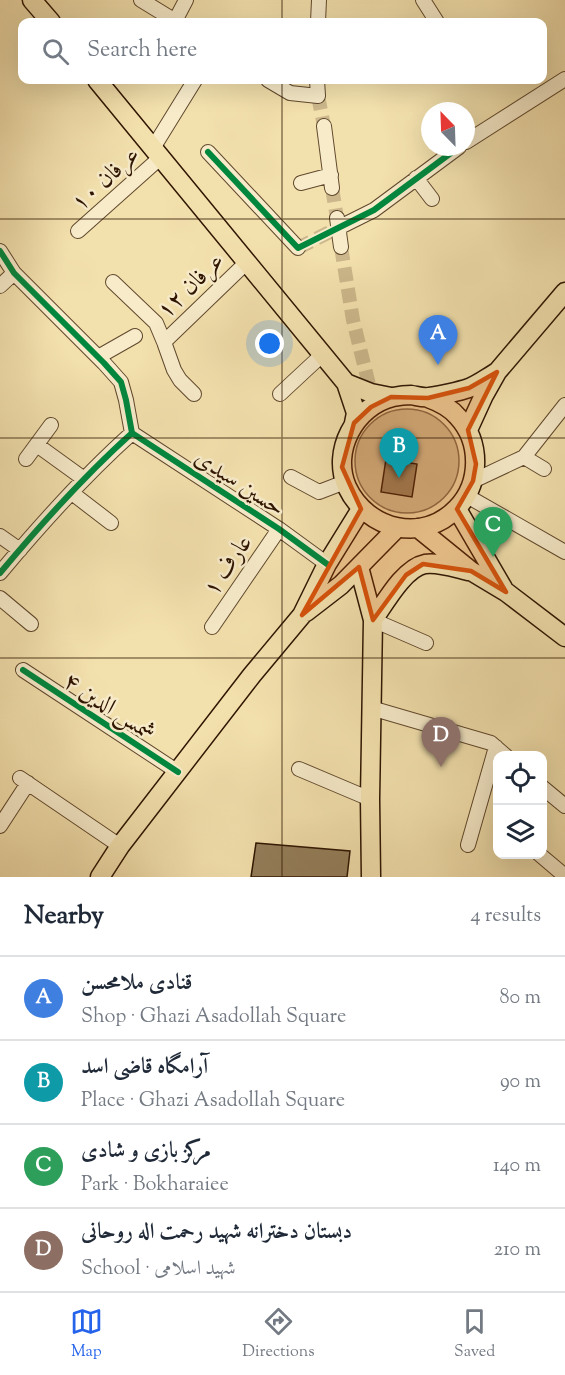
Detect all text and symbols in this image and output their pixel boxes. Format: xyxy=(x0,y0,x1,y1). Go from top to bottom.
search box xyxy=(18,18,547,84)
icon: search xyxy=(39,35,72,68)
text: Search here xyxy=(87,35,197,67)
north arrow xyxy=(421,102,475,156)
street label: عرفان ۱۰ xyxy=(64,139,148,220)
street label: عرفان ۱۲ xyxy=(150,246,233,327)
pin: A xyxy=(418,316,458,365)
your location xyxy=(255,329,284,358)
pin: B xyxy=(380,428,418,478)
street label: حسین سیدی xyxy=(187,442,291,526)
pin: C xyxy=(474,508,512,557)
street label: عارف ۱ xyxy=(196,529,262,603)
street label: شمس الدین ۴ xyxy=(56,665,162,750)
pin: D xyxy=(422,718,460,767)
map controls xyxy=(493,751,547,859)
button: locate xyxy=(493,751,547,805)
button: layers xyxy=(493,805,547,859)
text: Nearby xyxy=(24,898,104,935)
text: 4 results xyxy=(470,902,541,931)
text: قنادی ملامحسن xyxy=(81,968,192,1000)
text: A xyxy=(35,984,52,1013)
text: 80 m xyxy=(500,984,541,1013)
text: Shop · Ghazi Asadollah Square xyxy=(81,1003,346,1032)
text: آرامگاه قاضی اسد xyxy=(81,1052,208,1084)
text: B xyxy=(37,1068,50,1097)
text: 90 m xyxy=(500,1068,541,1097)
text: Place · Ghazi Asadollah Square xyxy=(81,1087,345,1116)
text: مرکز بازی و شادی xyxy=(81,1136,211,1168)
text: C xyxy=(35,1152,52,1181)
text: 140 m xyxy=(493,1152,541,1181)
text: Park · Bokharaiee xyxy=(81,1171,229,1200)
text: دبستان دخترانه شهید رحمت اله روحانی xyxy=(81,1217,352,1249)
text: D xyxy=(36,1236,51,1265)
text: 210 m xyxy=(494,1236,541,1265)
text: School · شهید اسلامی xyxy=(81,1255,236,1284)
tab: Map xyxy=(70,1305,103,1364)
tab: Directions xyxy=(242,1305,315,1364)
tab: Saved xyxy=(454,1305,495,1364)

